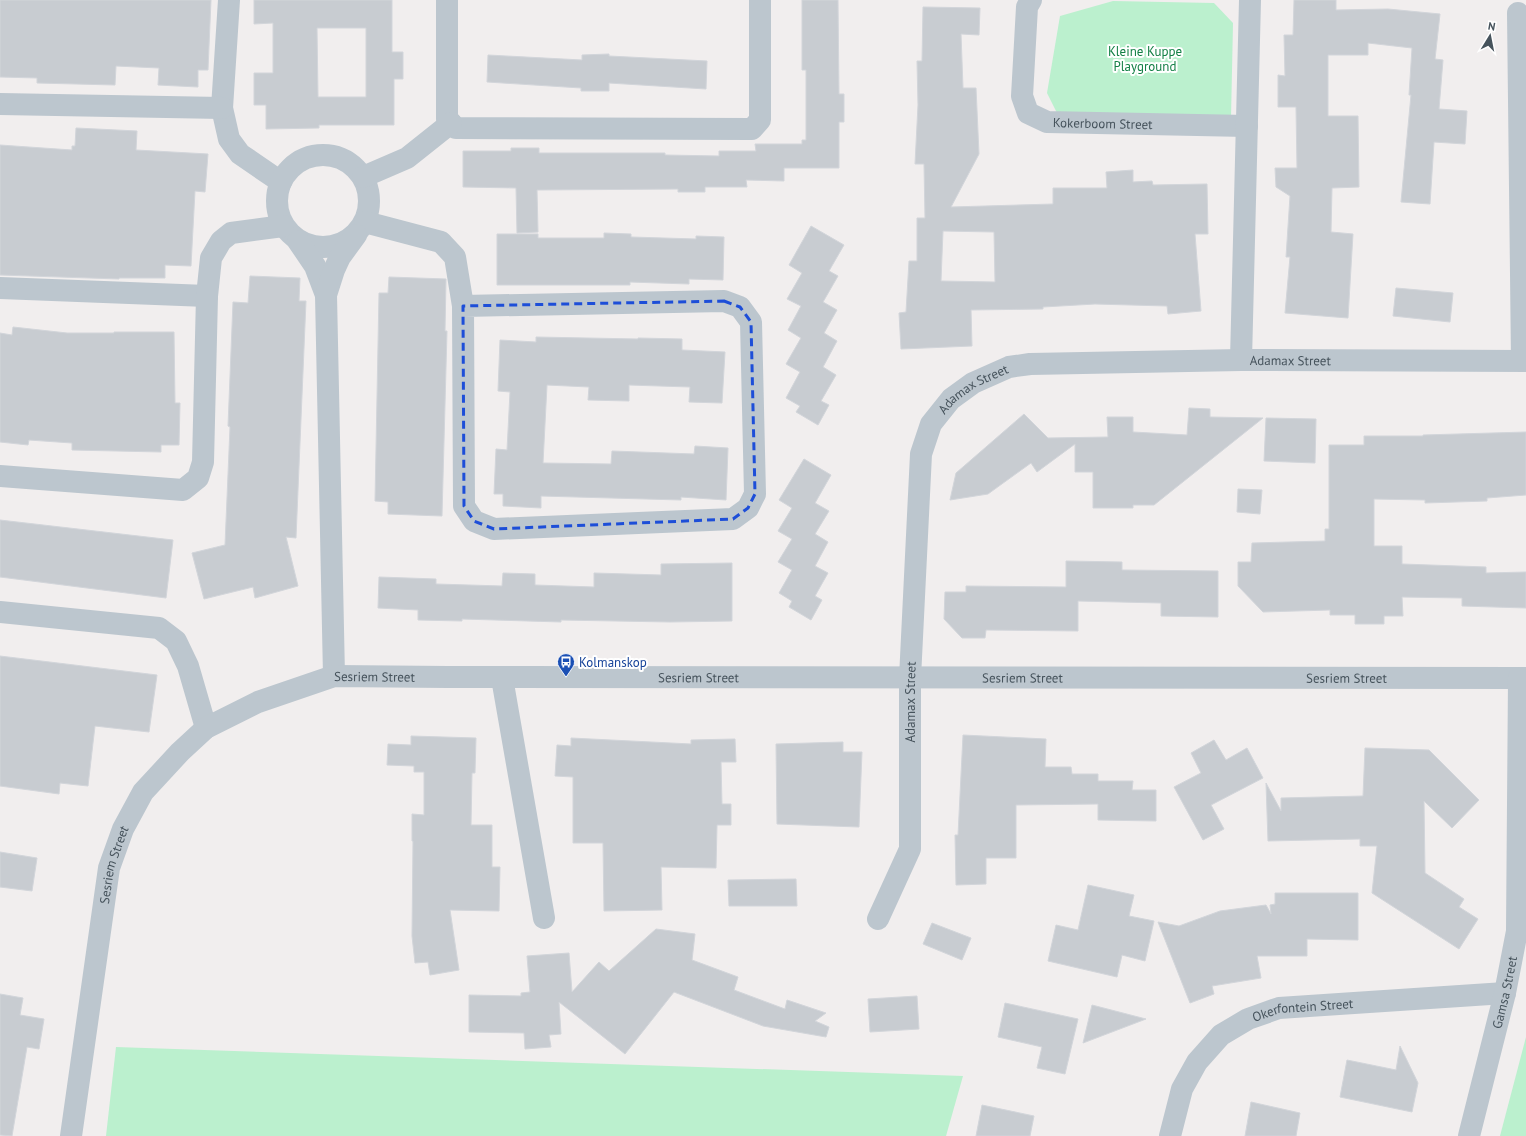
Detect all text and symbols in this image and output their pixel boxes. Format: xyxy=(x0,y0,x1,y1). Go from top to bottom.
north arrow xyxy=(1470,16,1510,56)
text: N xyxy=(1487,19,1497,34)
park label: Kleine Kuppe Playground xyxy=(1108,43,1182,75)
street label: Kokerboom Street xyxy=(1053,114,1153,133)
street label: Adamax Street xyxy=(1250,352,1331,369)
street label: Adamax Street xyxy=(934,360,1011,417)
bus stop icon: Kolmanskop xyxy=(556,652,576,677)
place label: Kolmanskop xyxy=(579,654,647,671)
street label: Adamax Street xyxy=(901,660,919,743)
street label: Sesriem Street xyxy=(334,668,416,685)
street label: Sesriem Street xyxy=(658,669,739,686)
street label: Sesriem Street xyxy=(982,669,1063,686)
street label: Sesriem Street xyxy=(1306,669,1387,686)
street label: Sesriem Street xyxy=(96,822,132,905)
street label: Gamsa Street xyxy=(1488,954,1521,1030)
street label: Okerfontein Street xyxy=(1250,995,1354,1025)

